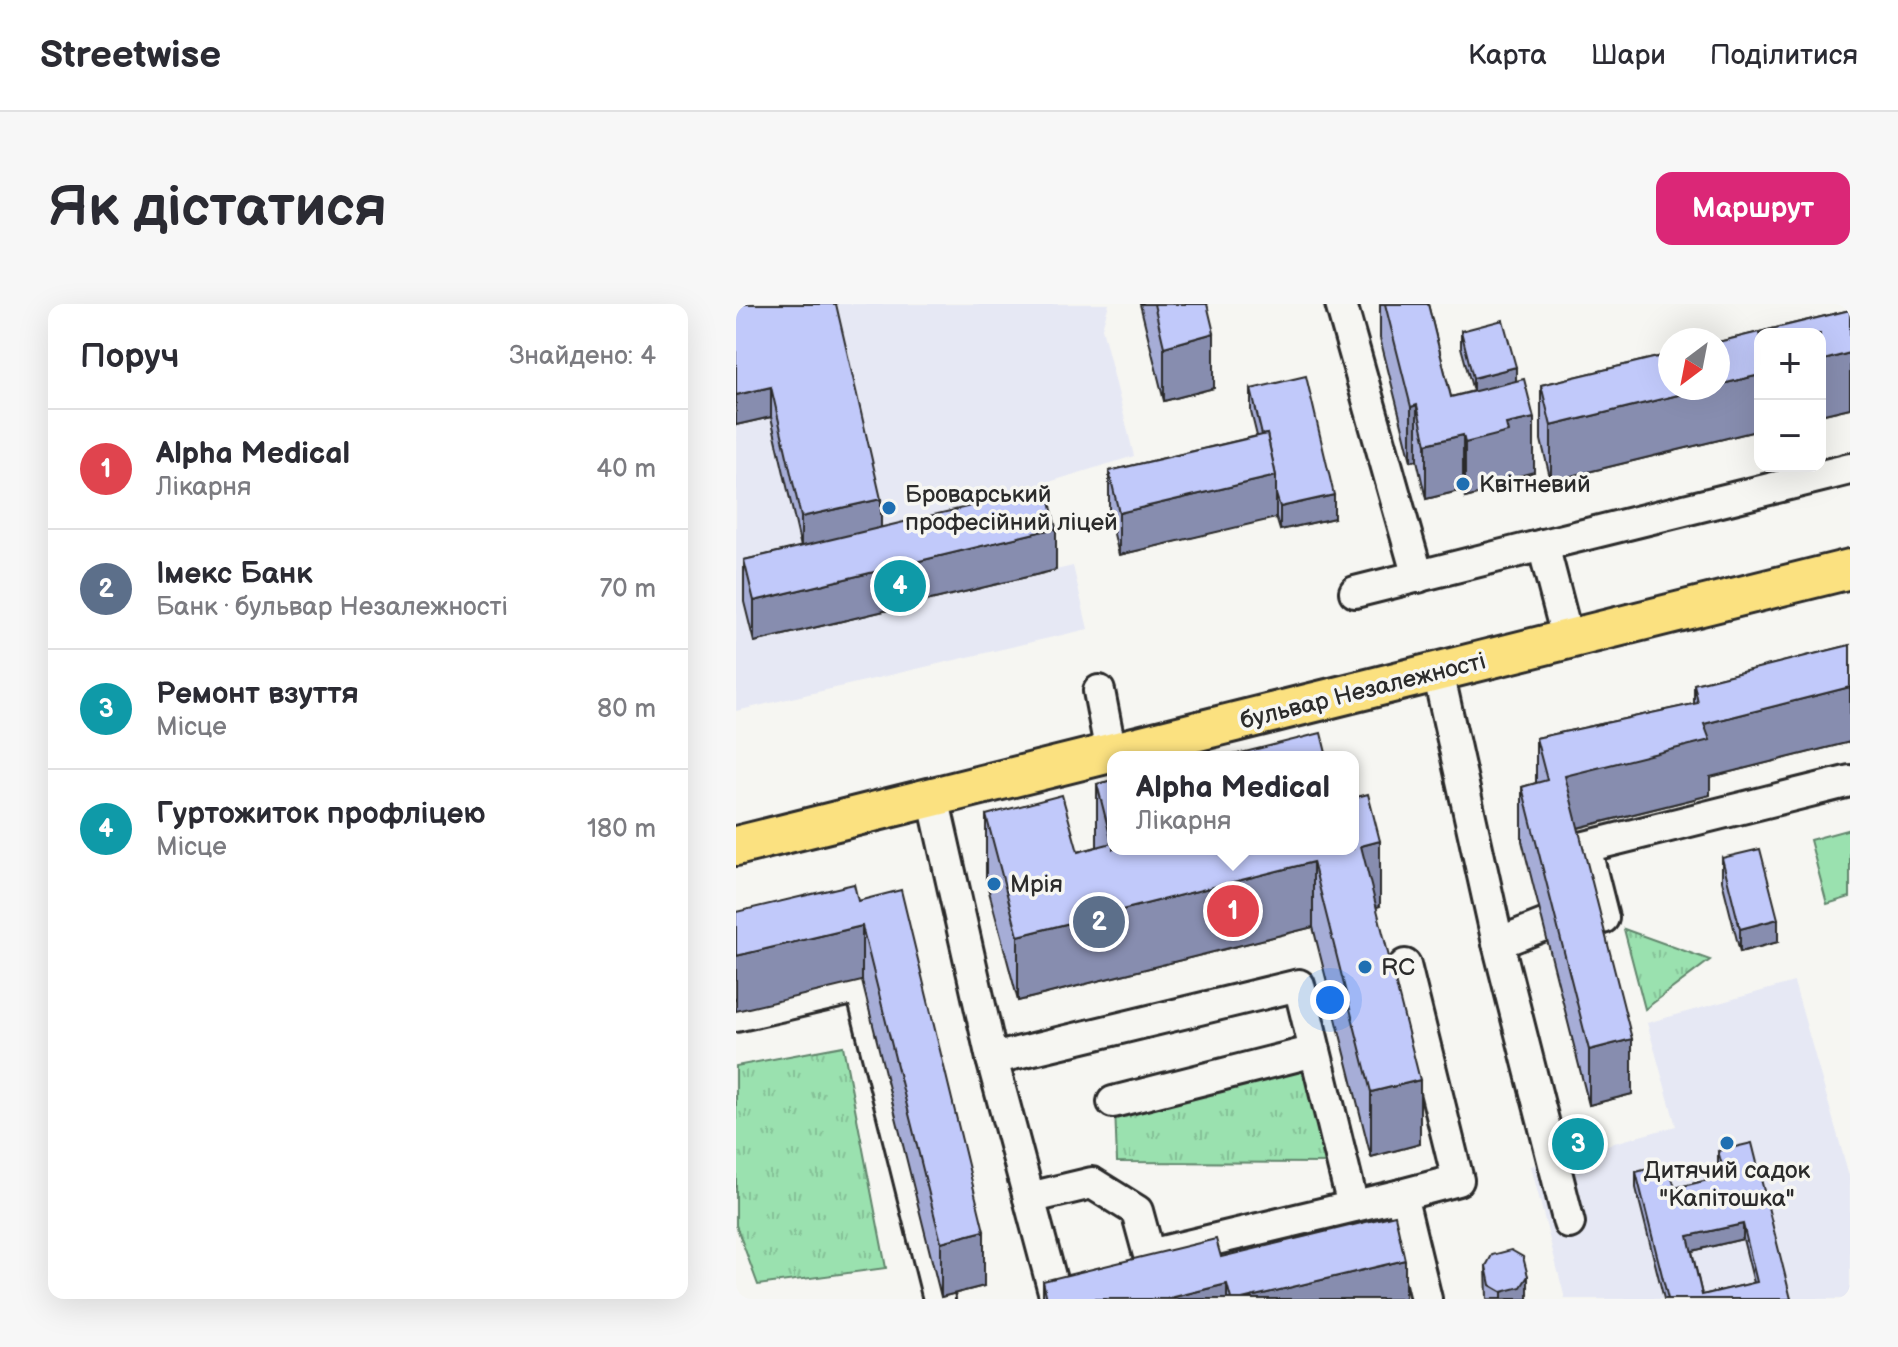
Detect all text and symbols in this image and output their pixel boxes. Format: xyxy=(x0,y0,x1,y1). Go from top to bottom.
text: Streetwise xyxy=(40,33,221,78)
text: Карта xyxy=(1468,39,1547,72)
text: Шари xyxy=(1591,39,1666,72)
text: Поділитися xyxy=(1710,39,1858,72)
button: Маршрут xyxy=(1656,172,1850,245)
text: Як дістатися xyxy=(48,175,387,242)
north arrow xyxy=(1658,328,1730,400)
map controls xyxy=(1754,328,1826,472)
button: + xyxy=(1754,328,1826,400)
text: Поруч xyxy=(80,336,179,377)
text: Знайдено: 4 xyxy=(509,341,656,372)
button: − xyxy=(1754,400,1826,472)
text: Alpha Medical xyxy=(156,436,350,472)
text: 1 xyxy=(101,454,111,485)
text: 40 m xyxy=(596,454,656,485)
place label: Квітневий xyxy=(1479,470,1591,499)
text: Лікарня xyxy=(156,472,252,503)
marker: Квітневий xyxy=(1454,475,1472,493)
place label: Броварський професійний ліцей xyxy=(905,480,1118,537)
marker: Броварський професійний ліцей xyxy=(880,499,898,517)
text: Імекс Банк xyxy=(156,556,312,592)
pin: 4 xyxy=(874,556,926,616)
text: 2 xyxy=(98,574,114,605)
text: 70 m xyxy=(599,574,656,605)
text: Банк · бульвар Незалежності xyxy=(156,592,508,623)
street label: бульвар Незалежності xyxy=(1237,646,1489,736)
text: Ремонт взуття xyxy=(156,676,359,712)
text: 3 xyxy=(98,694,114,725)
text: 80 m xyxy=(597,694,656,725)
text: Місце xyxy=(156,712,227,743)
popup xyxy=(1107,751,1359,855)
text: Alpha Medical xyxy=(1136,770,1330,806)
text: Гуртожиток профліцею xyxy=(156,796,485,832)
text: Лікарня xyxy=(1136,806,1232,837)
text: 4 xyxy=(98,814,114,845)
text: 180 m xyxy=(587,814,656,845)
text: Місце xyxy=(156,832,227,863)
place label: Мрія xyxy=(1010,870,1063,899)
marker: Мрія xyxy=(985,875,1003,893)
pin: 1 xyxy=(1207,881,1259,941)
pin: 2 xyxy=(1073,892,1125,952)
place label: RC xyxy=(1381,953,1415,982)
marker: RC xyxy=(1356,958,1374,976)
your location xyxy=(1310,980,1350,1020)
pin: 3 xyxy=(1552,1114,1604,1174)
marker: Дитячий садок "Капітошка" xyxy=(1718,1134,1736,1152)
place label: Дитячий садок "Капітошка" xyxy=(1644,1156,1811,1213)

